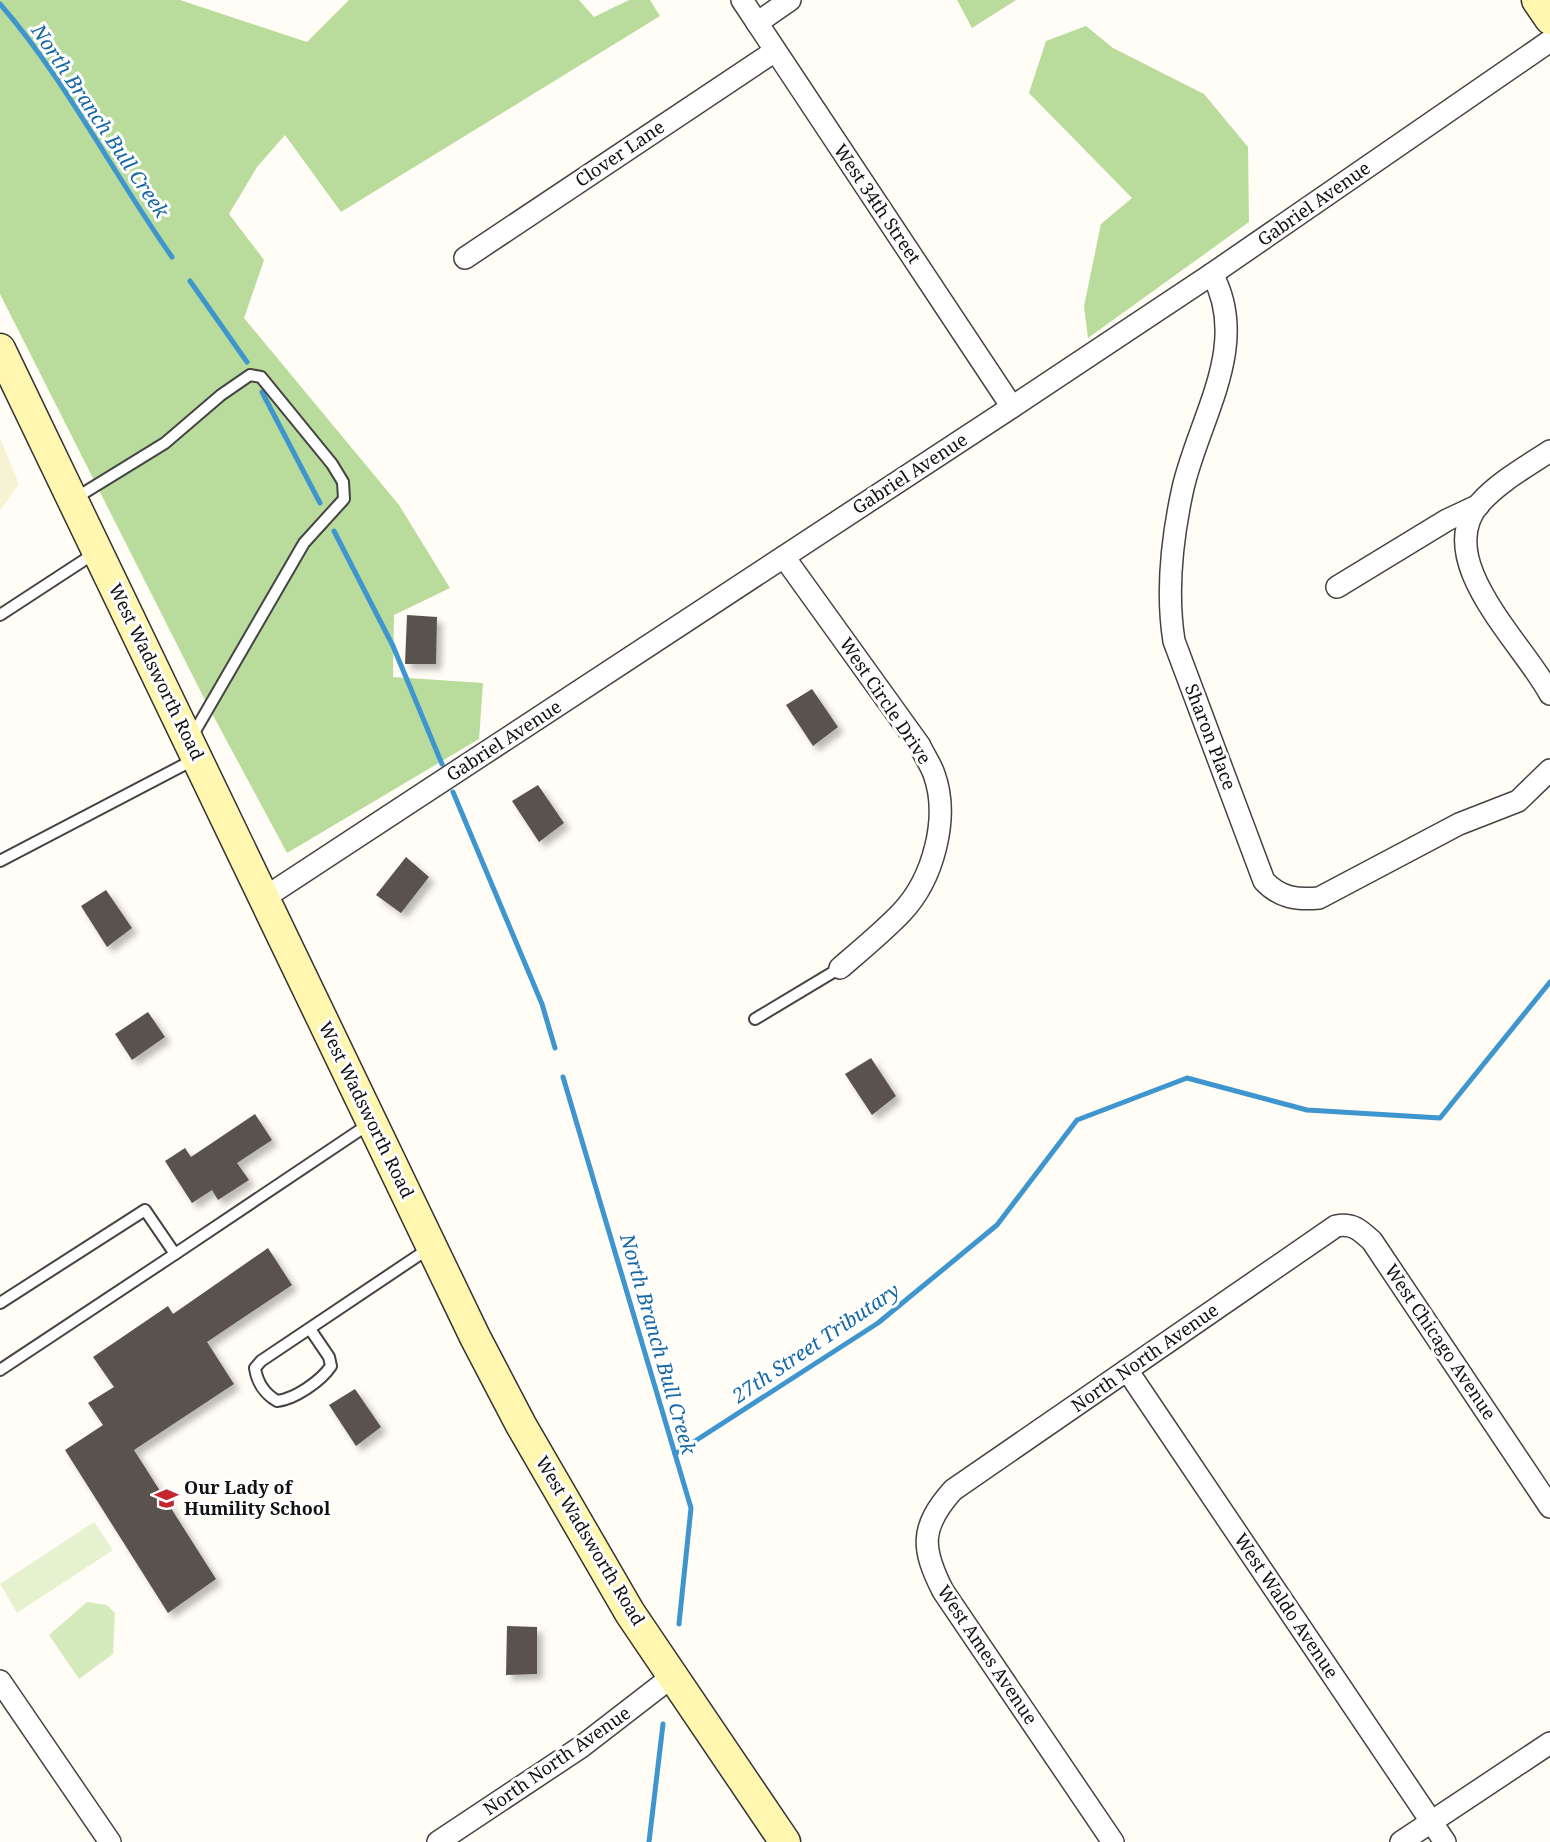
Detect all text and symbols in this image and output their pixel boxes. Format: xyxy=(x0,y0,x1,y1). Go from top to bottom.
water label: North Branch Bull Creek xyxy=(25,18,176,223)
street label: Clover Lane xyxy=(570,114,669,192)
street label: West 34th Street xyxy=(829,139,927,268)
street label: Gabriel Avenue xyxy=(1252,155,1375,251)
street label: Gabriel Avenue xyxy=(847,427,972,519)
street label: West Wadsworth Road xyxy=(104,579,210,764)
street label: West Circle Drive xyxy=(835,632,937,768)
street label: Sharon Place xyxy=(1180,680,1242,793)
street label: Gabriel Avenue xyxy=(441,694,566,786)
street label: West Wadsworth Road xyxy=(314,1017,420,1202)
water label: North Branch Bull Creek xyxy=(614,1230,703,1458)
street label: West Chicago Avenue xyxy=(1380,1259,1502,1424)
water label: 27th Street Tributary xyxy=(726,1277,905,1409)
street label: North North Avenue xyxy=(1066,1297,1223,1417)
street label: West Wadsworth Road xyxy=(531,1451,651,1630)
place label: Our Lady of Humility School xyxy=(184,1475,331,1520)
school or university icon: Our Lady of Humility School xyxy=(153,1485,179,1511)
street label: West Waldo Avenue xyxy=(1229,1528,1344,1683)
street label: West Ames Avenue xyxy=(932,1580,1043,1729)
street label: North North Avenue xyxy=(478,1700,635,1820)

